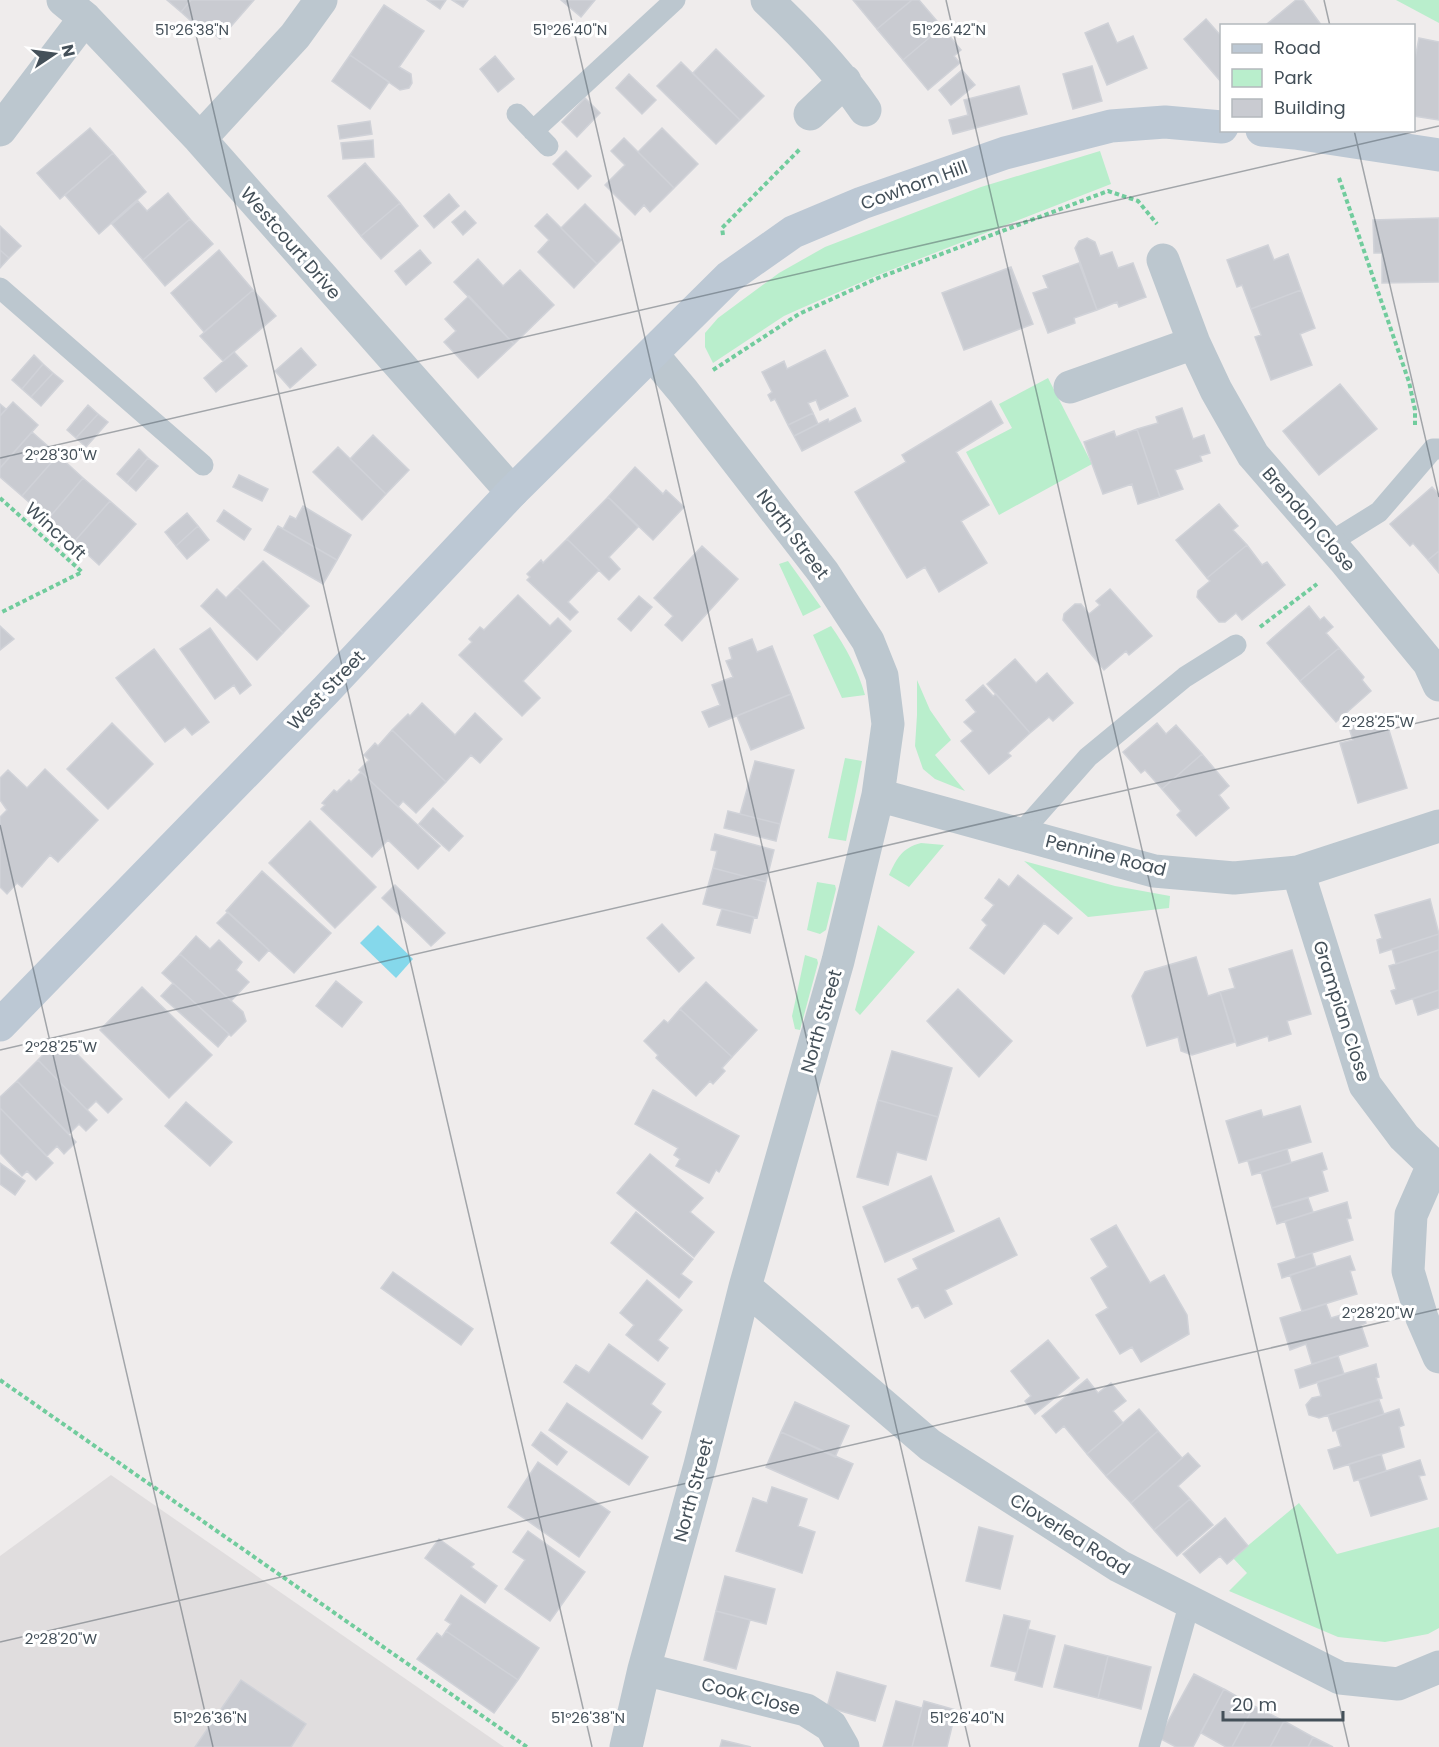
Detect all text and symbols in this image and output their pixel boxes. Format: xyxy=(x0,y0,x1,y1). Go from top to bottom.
text: 51°26'38"N xyxy=(155,19,229,40)
text: 51°26'40"N xyxy=(533,19,607,40)
text: 51°26'42"N xyxy=(912,19,986,40)
north arrow xyxy=(24,24,84,84)
legend xyxy=(1220,24,1415,132)
text: Road xyxy=(1274,35,1321,60)
text: N xyxy=(56,42,81,59)
text: Park xyxy=(1274,65,1313,90)
text: Building xyxy=(1274,95,1346,120)
street label: Cowhorn Hill xyxy=(857,154,971,216)
street label: Westcourt Drive xyxy=(235,181,347,305)
text: 2°28'30"W xyxy=(25,444,98,465)
street label: Brendon Close xyxy=(1257,461,1361,577)
street label: North Street xyxy=(751,484,835,584)
street label: Wincroft xyxy=(20,496,92,566)
street label: West Street xyxy=(282,645,370,735)
text: 2°28'25"W xyxy=(1342,711,1415,732)
street label: Pennine Road xyxy=(1043,828,1169,882)
street label: Grampian Close xyxy=(1307,937,1377,1085)
street label: North Street xyxy=(794,966,848,1076)
text: 2°28'25"W xyxy=(25,1036,98,1057)
text: 2°28'20"W xyxy=(1342,1302,1415,1323)
street label: North Street xyxy=(667,1435,719,1545)
street label: Cloverlea Road xyxy=(1005,1487,1135,1581)
text: 2°28'20"W xyxy=(25,1628,98,1649)
street label: Cook Close xyxy=(699,1671,803,1721)
scale bar xyxy=(1223,1684,1343,1722)
text: 20 m xyxy=(1232,1692,1277,1717)
text: 51°26'36"N xyxy=(173,1707,247,1728)
text: 51°26'38"N xyxy=(551,1707,625,1728)
text: 51°26'40"N xyxy=(930,1707,1004,1728)

